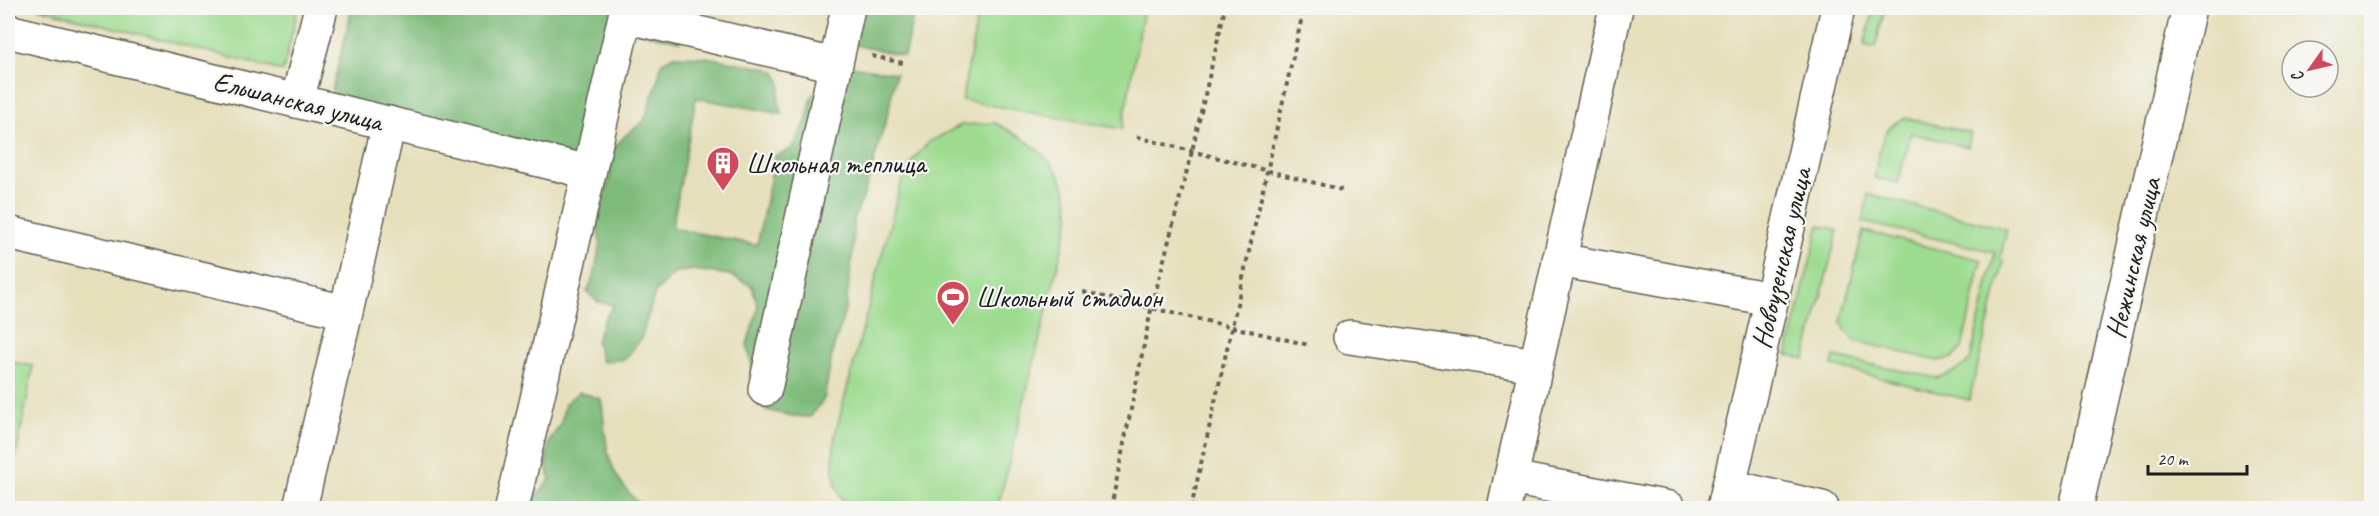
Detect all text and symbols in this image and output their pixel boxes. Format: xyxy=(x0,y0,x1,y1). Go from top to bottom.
north arrow xyxy=(2280,39,2340,99)
street label: Ельшанская улица xyxy=(210,63,389,140)
text: С xyxy=(2287,66,2309,86)
building icon: Школьная теплица xyxy=(705,145,741,192)
place label: Школьная теплица xyxy=(746,146,928,181)
street label: Новоузенская улица xyxy=(1743,162,1819,352)
street label: Нежинская улица xyxy=(2097,172,2169,342)
sports icon: Школьный стадион xyxy=(935,279,971,326)
place label: Школьный стадион xyxy=(976,280,1164,315)
scale bar xyxy=(2148,438,2247,476)
text: 20 m xyxy=(2157,448,2190,470)

